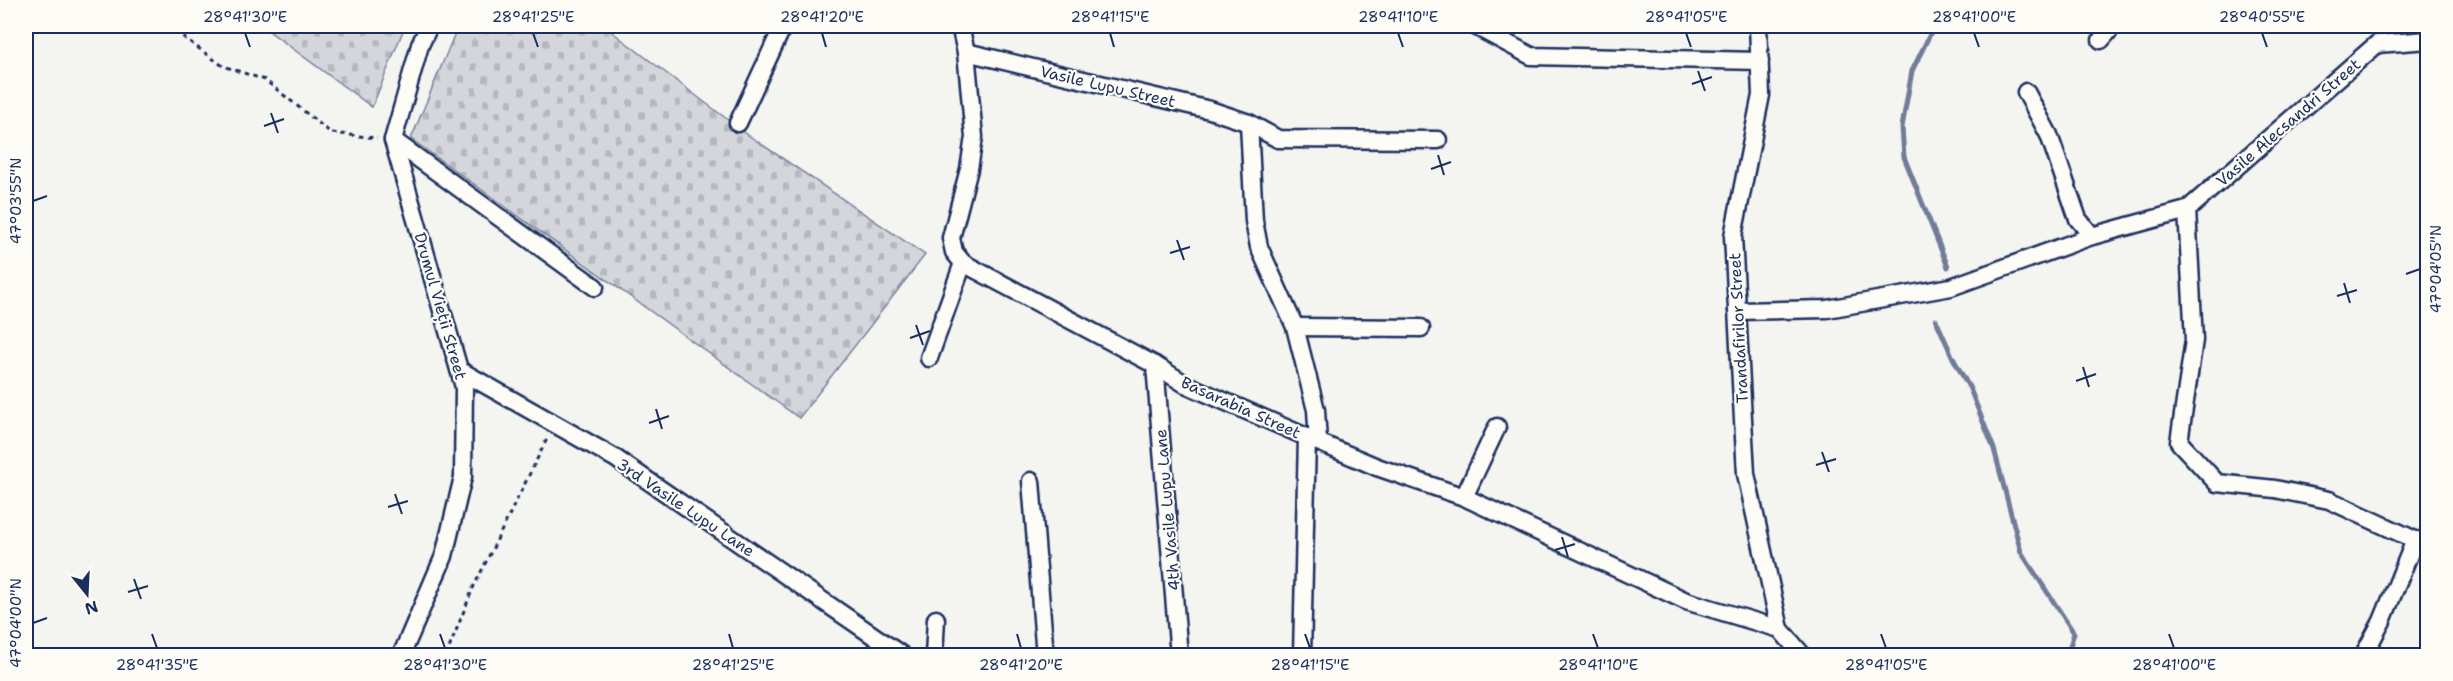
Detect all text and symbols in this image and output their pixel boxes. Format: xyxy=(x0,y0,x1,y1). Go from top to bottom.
text: 28°41'30"E xyxy=(203,7,287,27)
text: 28°41'25"E xyxy=(492,7,574,27)
text: 28°41'20"E xyxy=(780,7,864,27)
text: 28°41'15"E xyxy=(1071,7,1149,27)
text: 28°41'10"E xyxy=(1358,7,1438,27)
text: 28°41'05"E xyxy=(1645,7,1727,27)
text: 28°41'00"E xyxy=(1932,7,2016,27)
text: 28°40'55"E xyxy=(2219,7,2305,27)
street label: Vasile Alecsandri Street xyxy=(2212,54,2365,191)
street label: Vasile Lupu Street xyxy=(1038,61,1178,112)
text: 47°03'55"N xyxy=(6,158,26,244)
text: 47°04'05"N xyxy=(2426,225,2446,313)
street label: Drumul Vieții Street xyxy=(408,230,472,383)
street label: Trandafirilor Street xyxy=(1724,252,1753,404)
street label: Basarabia Street xyxy=(1178,372,1304,443)
street label: 4th Vasile Lupu Lane xyxy=(1150,428,1185,592)
street label: 3rd Vasile Lupu Lane xyxy=(613,453,759,561)
north arrow xyxy=(57,564,117,624)
text: 47°04'00"N xyxy=(6,578,26,668)
text: N xyxy=(82,596,101,620)
text: 28°41'35"E xyxy=(116,655,198,675)
text: 28°41'30"E xyxy=(403,655,487,675)
text: 28°41'25"E xyxy=(692,655,774,675)
text: 28°41'20"E xyxy=(979,655,1063,675)
text: 28°41'15"E xyxy=(1271,655,1349,675)
text: 28°41'10"E xyxy=(1558,655,1638,675)
text: 28°41'05"E xyxy=(1845,655,1927,675)
text: 28°41'00"E xyxy=(2132,655,2216,675)

